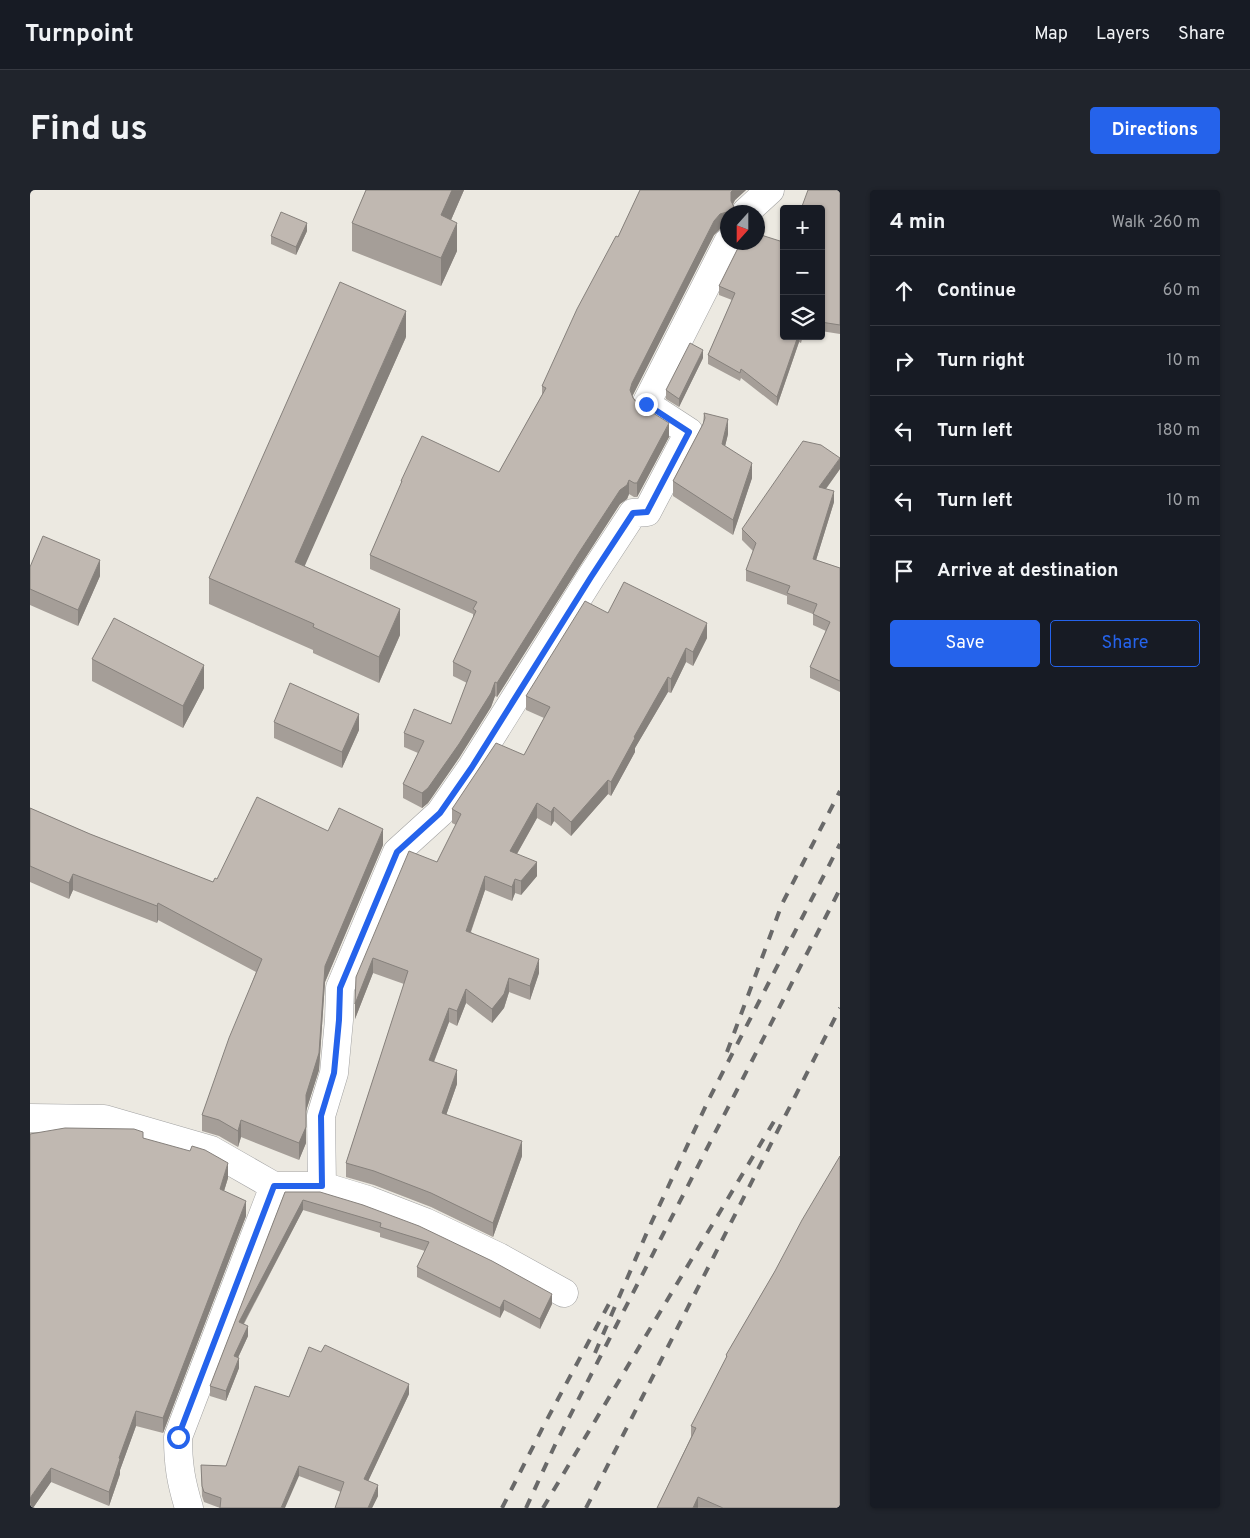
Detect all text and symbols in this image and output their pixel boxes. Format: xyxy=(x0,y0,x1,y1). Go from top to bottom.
text: Turnpoint xyxy=(25,20,134,50)
text: Map xyxy=(1034,23,1068,46)
text: Layers xyxy=(1096,23,1150,46)
text: Share xyxy=(1178,23,1225,46)
button: Directions xyxy=(1090,107,1220,154)
text: Find us xyxy=(30,108,148,152)
north arrow xyxy=(720,205,765,250)
map controls xyxy=(780,205,825,340)
button: + xyxy=(780,205,825,250)
text: 4 min xyxy=(890,209,946,236)
text: Walk · 260 m xyxy=(1111,213,1200,233)
button: − xyxy=(780,250,825,295)
icon: ahead xyxy=(890,277,918,305)
text: Continue xyxy=(937,279,1016,303)
text: 60 m xyxy=(1163,281,1200,301)
button: layers xyxy=(780,295,825,340)
icon: right xyxy=(890,347,918,375)
text: Turn right xyxy=(937,349,1025,373)
text: 10 m xyxy=(1166,351,1200,371)
route end xyxy=(635,393,658,416)
icon: left xyxy=(890,417,918,445)
text: Turn left xyxy=(937,419,1013,443)
text: 180 m xyxy=(1157,421,1200,441)
icon: left xyxy=(890,487,918,515)
text: Turn left xyxy=(937,489,1013,513)
text: 10 m xyxy=(1166,491,1200,511)
icon: arrive xyxy=(890,557,918,585)
text: Arrive at destination xyxy=(937,559,1118,583)
button: Save xyxy=(890,620,1040,667)
button: Share xyxy=(1050,620,1200,667)
route start xyxy=(167,1426,190,1449)

